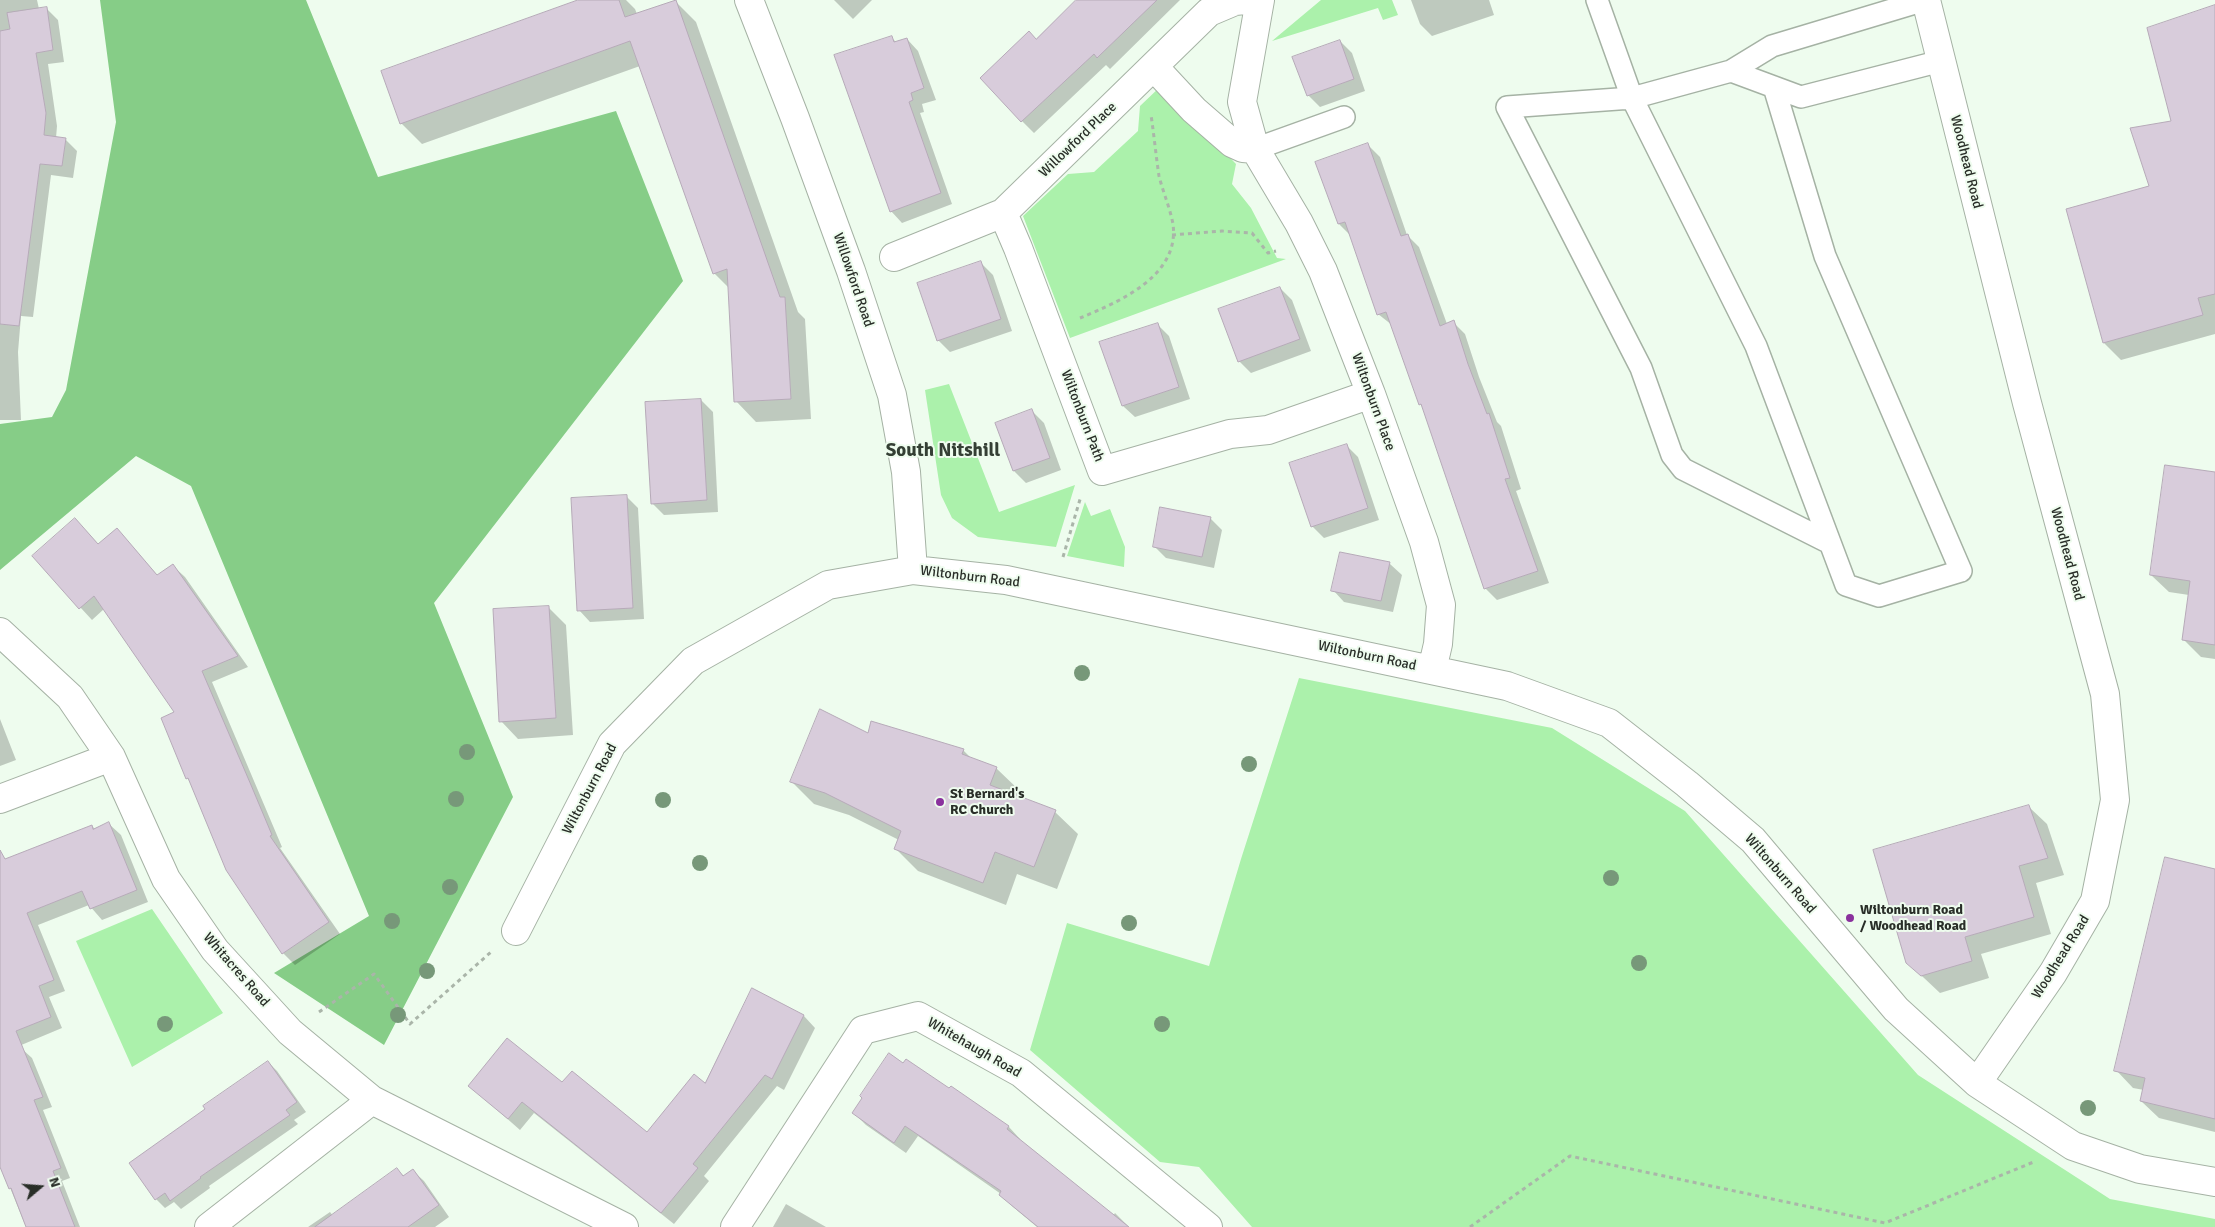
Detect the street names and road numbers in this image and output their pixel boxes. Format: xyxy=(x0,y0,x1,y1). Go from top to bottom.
street label: Willowford Place xyxy=(1036,99,1120,181)
street label: Woodhead Road xyxy=(1946,114,1986,210)
street label: Willowford Road xyxy=(829,231,877,329)
street label: Wiltonburn Place xyxy=(1348,351,1398,453)
street label: Wiltonburn Path xyxy=(1057,368,1107,464)
street label: Woodhead Road xyxy=(2047,506,2087,602)
street label: Wiltonburn Road xyxy=(919,563,1021,591)
street label: Wiltonburn Road xyxy=(1316,637,1418,675)
street label: Wiltonburn Road xyxy=(559,741,621,837)
street label: Wiltonburn Road xyxy=(1741,831,1819,917)
street label: Woodhead Road xyxy=(2029,912,2093,1002)
street label: Whitacres Road xyxy=(199,929,273,1011)
street label: Whitehaugh Road xyxy=(924,1014,1024,1082)

